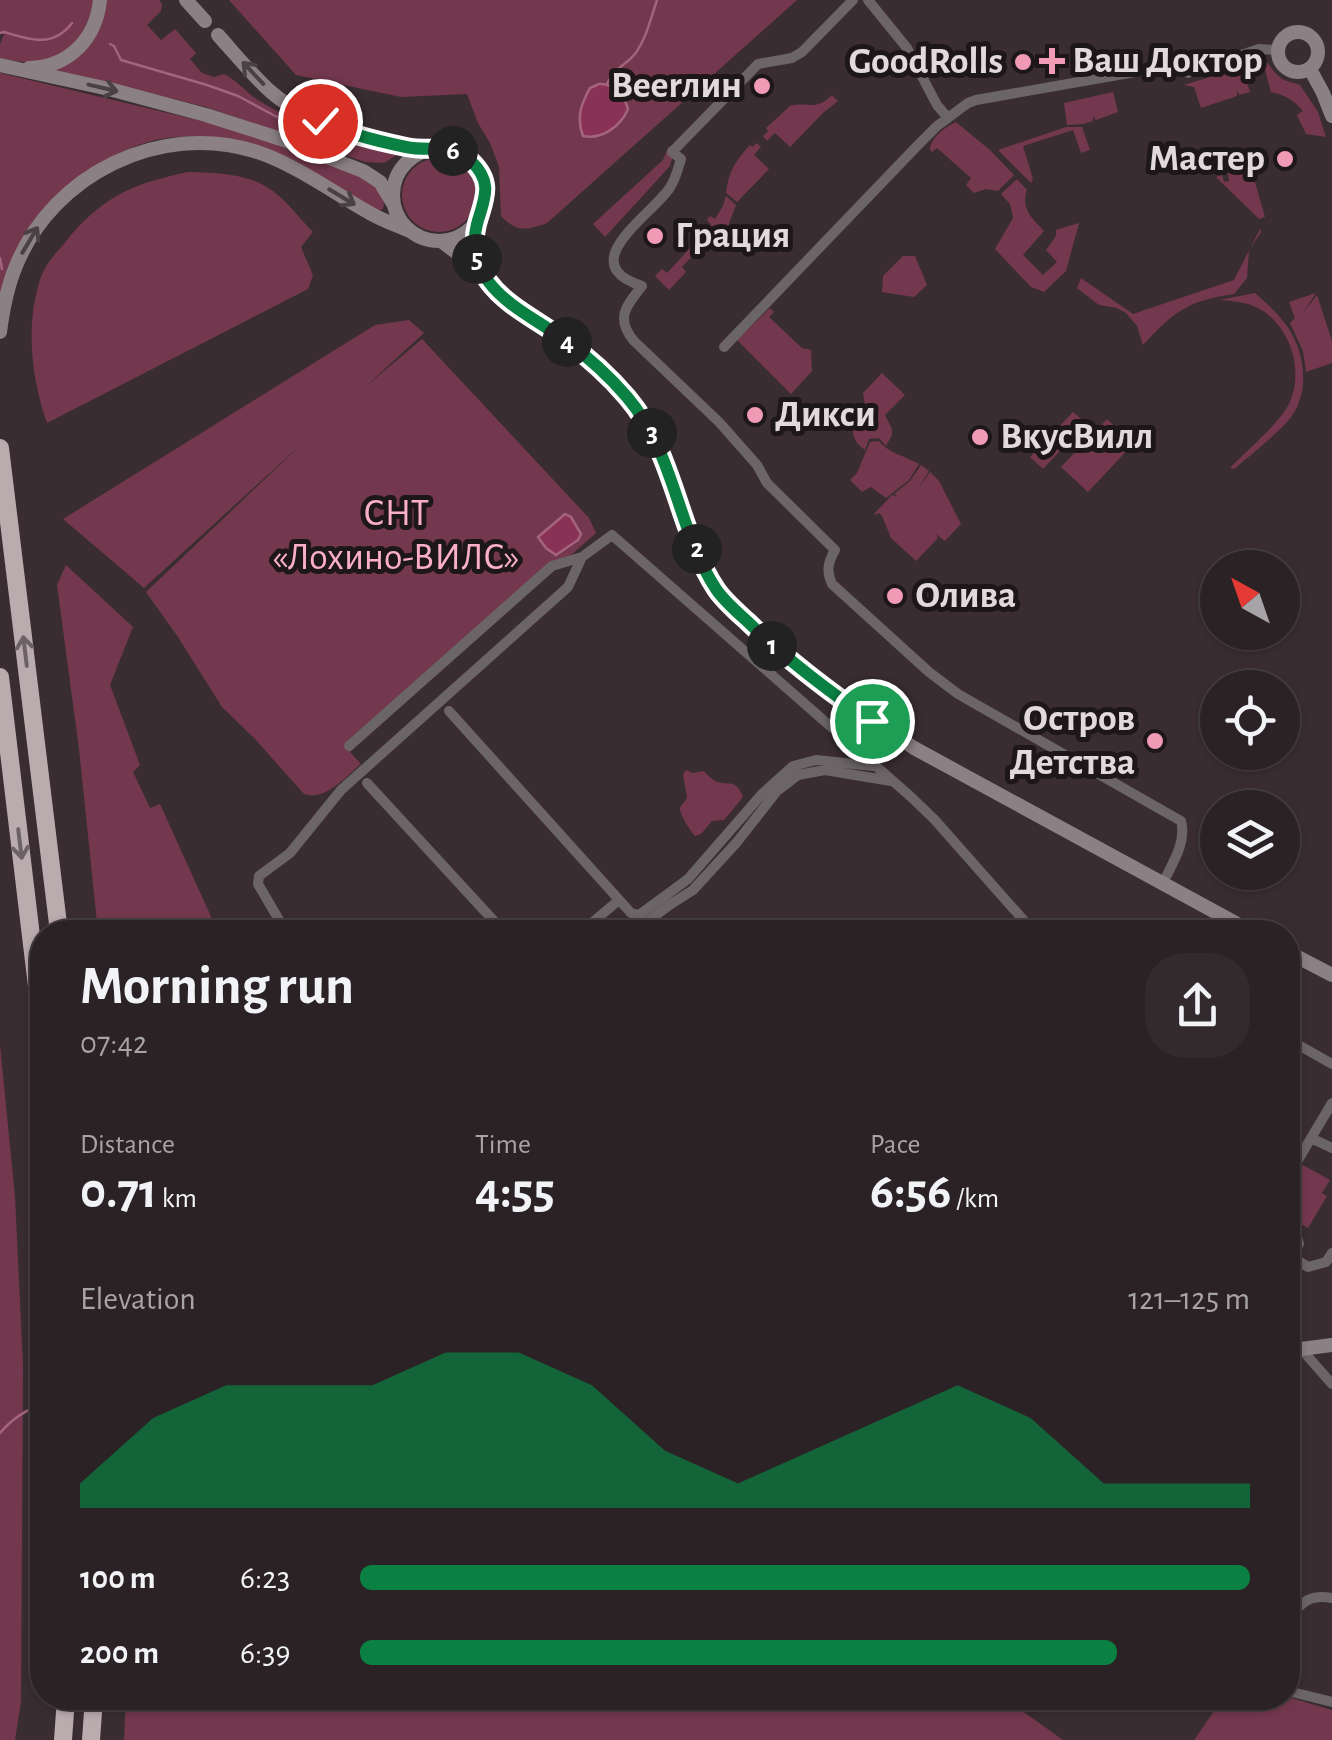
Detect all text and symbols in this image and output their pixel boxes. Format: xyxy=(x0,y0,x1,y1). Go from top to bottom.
place label: Ваш Доктор xyxy=(1072,42,1263,80)
place label: GoodRolls xyxy=(849,43,1003,81)
marker: Ваш Доктор xyxy=(1041,50,1063,72)
marker: GoodRolls xyxy=(1012,51,1034,73)
one-way arrow xyxy=(242,61,265,86)
place label: Beerлин xyxy=(611,67,742,105)
marker: Beerлин xyxy=(751,75,773,97)
pin xyxy=(278,79,363,164)
one-way arrow xyxy=(86,80,118,98)
icon: check xyxy=(293,94,348,149)
pin: 6 xyxy=(428,126,478,176)
text: 6 xyxy=(446,137,460,165)
place label: Мастер xyxy=(1149,140,1265,178)
marker: Мастер xyxy=(1274,148,1296,170)
one-way arrow xyxy=(327,187,356,207)
place label: Грация xyxy=(675,217,790,255)
marker: Грация xyxy=(644,225,666,247)
one-way arrow xyxy=(20,226,40,255)
pin: 5 xyxy=(452,234,502,284)
text: 5 xyxy=(471,245,483,273)
pin: 4 xyxy=(542,317,592,367)
text: 4 xyxy=(560,328,574,356)
place label: Дикси xyxy=(775,396,876,434)
marker: Дикси xyxy=(744,404,766,426)
pin: 3 xyxy=(627,408,677,458)
place label: ВкусВилл xyxy=(1000,418,1153,456)
text: 3 xyxy=(646,419,658,447)
marker: ВкусВилл xyxy=(969,426,991,448)
park label: СНТ «Лохино-ВИЛС» xyxy=(272,495,520,577)
pin: 2 xyxy=(672,524,722,574)
text: 2 xyxy=(690,535,704,563)
north arrow xyxy=(1200,550,1300,650)
map controls xyxy=(1200,550,1300,890)
place label: Олива xyxy=(915,577,1016,615)
marker: Олива xyxy=(884,585,906,607)
pin: 1 xyxy=(747,621,797,671)
text: 1 xyxy=(767,632,777,660)
one-way arrow xyxy=(15,635,34,668)
button: locate xyxy=(1200,670,1300,770)
pin xyxy=(830,679,915,764)
icon: arrive xyxy=(845,694,900,749)
place label: Остров Детства xyxy=(1010,700,1135,782)
marker: Остров Детства xyxy=(1144,730,1166,752)
button: layers xyxy=(1200,790,1300,890)
one-way arrow xyxy=(11,827,30,859)
button: share xyxy=(1145,953,1250,1058)
text: Morning run xyxy=(80,959,354,1014)
text: 07:42 xyxy=(80,1027,148,1059)
text: Distance xyxy=(80,1131,175,1159)
text: Time xyxy=(475,1131,531,1159)
text: Pace xyxy=(870,1131,920,1159)
text: 0.71 xyxy=(80,1167,157,1217)
text: 4:55 xyxy=(475,1167,555,1217)
text: 6:56 xyxy=(870,1167,951,1217)
text: km xyxy=(157,1185,197,1213)
text: /km xyxy=(951,1185,999,1213)
text: Elevation xyxy=(80,1283,196,1315)
text: 121–125 m xyxy=(1128,1283,1250,1315)
text: 100 m xyxy=(80,1562,156,1594)
text: 6:23 xyxy=(240,1562,290,1594)
text: 200 m xyxy=(80,1637,159,1669)
text: 6:39 xyxy=(240,1637,291,1669)

